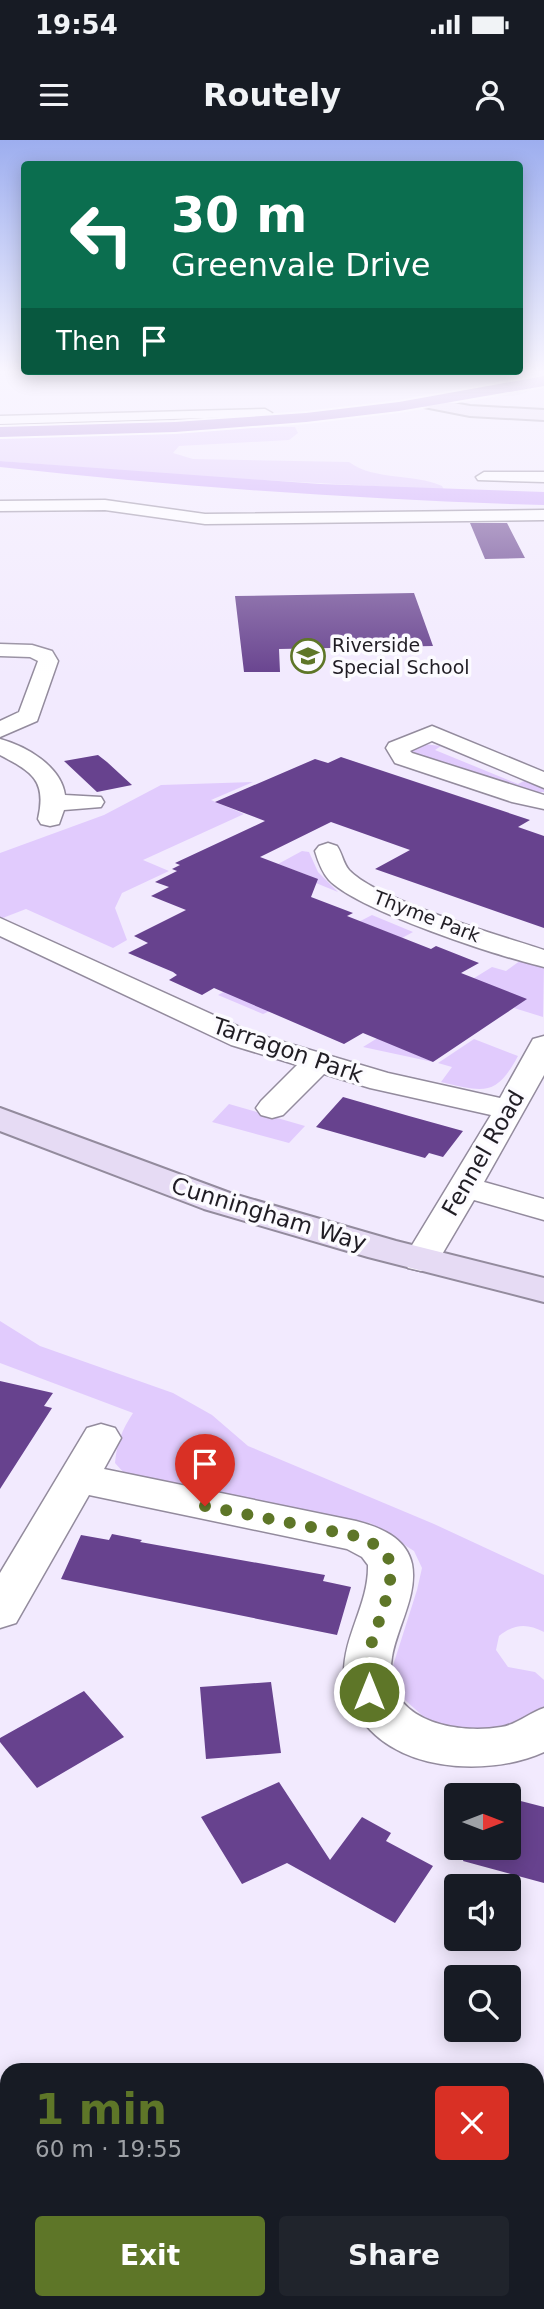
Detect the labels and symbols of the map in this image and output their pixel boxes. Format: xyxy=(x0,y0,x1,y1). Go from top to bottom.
place label: Riverside Special School xyxy=(332,634,470,678)
school or university icon: Riverside Special School xyxy=(289,637,327,675)
street label: Thyme Park xyxy=(370,885,483,946)
street label: Tarragon Park xyxy=(208,1012,367,1088)
street label: Fennel Road xyxy=(437,1086,529,1220)
street label: Cunningham Way xyxy=(168,1172,370,1256)
pin xyxy=(175,1434,235,1506)
position arrow xyxy=(332,1655,406,1729)
north arrow xyxy=(444,1783,522,1860)

